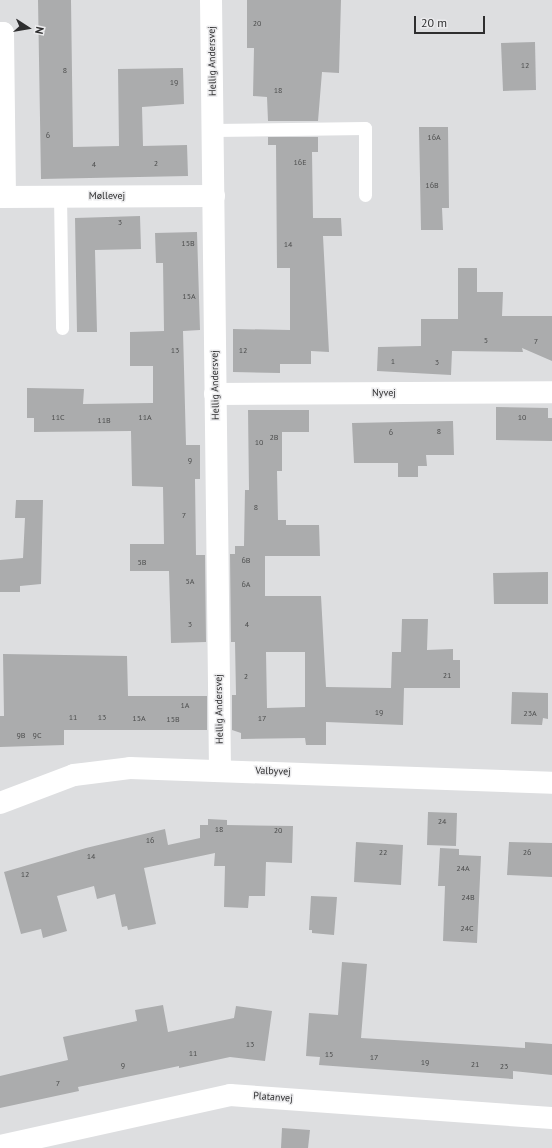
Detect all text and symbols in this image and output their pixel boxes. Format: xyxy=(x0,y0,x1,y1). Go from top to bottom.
north arrow xyxy=(8,8,48,48)
scale bar xyxy=(416,8,487,34)
text: 20 m xyxy=(421,15,447,30)
house number: 20 xyxy=(253,19,261,29)
text: N xyxy=(32,25,47,35)
street label: Hellig Andersvej xyxy=(205,26,219,96)
house number: 12 xyxy=(521,61,529,71)
house number: 8 xyxy=(63,66,67,76)
house number: 19 xyxy=(170,78,178,88)
house number: 18 xyxy=(274,86,282,96)
house number: 6 xyxy=(46,131,50,141)
house number: 16A xyxy=(427,133,441,143)
house number: 16E xyxy=(293,158,307,168)
house number: 2 xyxy=(154,159,158,169)
house number: 4 xyxy=(92,160,96,170)
house number: 16B xyxy=(425,181,439,191)
street label: Møllevej xyxy=(89,190,125,202)
house number: 3 xyxy=(118,218,122,228)
house number: 15B xyxy=(181,239,195,249)
house number: 14 xyxy=(284,240,292,250)
house number: 15A xyxy=(182,292,196,302)
house number: 5 xyxy=(484,336,488,346)
house number: 7 xyxy=(534,337,538,347)
house number: 13 xyxy=(171,346,179,356)
house number: 12 xyxy=(239,346,247,356)
street label: Hellig Andersvej xyxy=(208,350,222,420)
house number: 1 xyxy=(391,357,395,367)
house number: 3 xyxy=(435,358,439,368)
street label: Nyvej xyxy=(372,387,396,399)
house number: 11C xyxy=(51,413,65,423)
house number: 11A xyxy=(138,413,152,423)
house number: 10 xyxy=(518,413,526,423)
house number: 11B xyxy=(97,416,111,426)
house number: 8 xyxy=(437,427,441,437)
house number: 6 xyxy=(389,428,393,438)
house number: 2B xyxy=(269,433,279,443)
house number: 10 xyxy=(255,438,263,448)
house number: 9 xyxy=(188,456,192,466)
house number: 8 xyxy=(254,503,258,513)
house number: 7 xyxy=(182,511,186,521)
house number: 6B xyxy=(241,556,251,566)
house number: 5B xyxy=(137,558,147,568)
house number: 5A xyxy=(185,577,195,587)
house number: 6A xyxy=(241,580,251,590)
house number: 3 xyxy=(188,620,192,630)
house number: 4 xyxy=(245,620,249,630)
house number: 21 xyxy=(443,671,451,681)
house number: 2 xyxy=(244,672,248,682)
street label: Hellig Andersvej xyxy=(212,674,226,744)
house number: 1A xyxy=(180,701,190,711)
house number: 19 xyxy=(375,708,383,718)
house number: 23A xyxy=(523,709,537,719)
house number: 11 xyxy=(69,713,77,723)
house number: 13 xyxy=(98,713,106,723)
house number: 15A xyxy=(132,714,146,724)
house number: 17 xyxy=(258,714,266,724)
house number: 15B xyxy=(166,715,180,725)
house number: 9B xyxy=(16,731,26,741)
house number: 9C xyxy=(33,731,41,741)
street label: Valbyvej xyxy=(255,764,291,778)
house number: 24 xyxy=(438,817,446,827)
house number: 18 xyxy=(215,825,223,835)
house number: 20 xyxy=(274,826,282,836)
house number: 16 xyxy=(146,836,154,846)
house number: 22 xyxy=(379,848,387,858)
house number: 26 xyxy=(523,848,531,858)
house number: 14 xyxy=(87,852,95,862)
house number: 24A xyxy=(456,864,470,874)
house number: 12 xyxy=(21,870,29,880)
house number: 24B xyxy=(461,893,475,903)
house number: 24C xyxy=(460,924,474,934)
house number: 13 xyxy=(246,1040,254,1050)
house number: 11 xyxy=(189,1049,197,1059)
house number: 15 xyxy=(325,1050,333,1060)
house number: 17 xyxy=(370,1053,378,1063)
house number: 19 xyxy=(421,1058,429,1068)
house number: 21 xyxy=(471,1060,479,1070)
house number: 9 xyxy=(121,1061,125,1071)
house number: 23 xyxy=(500,1062,508,1072)
house number: 7 xyxy=(56,1079,60,1089)
street label: Platanvej xyxy=(253,1090,293,1104)

